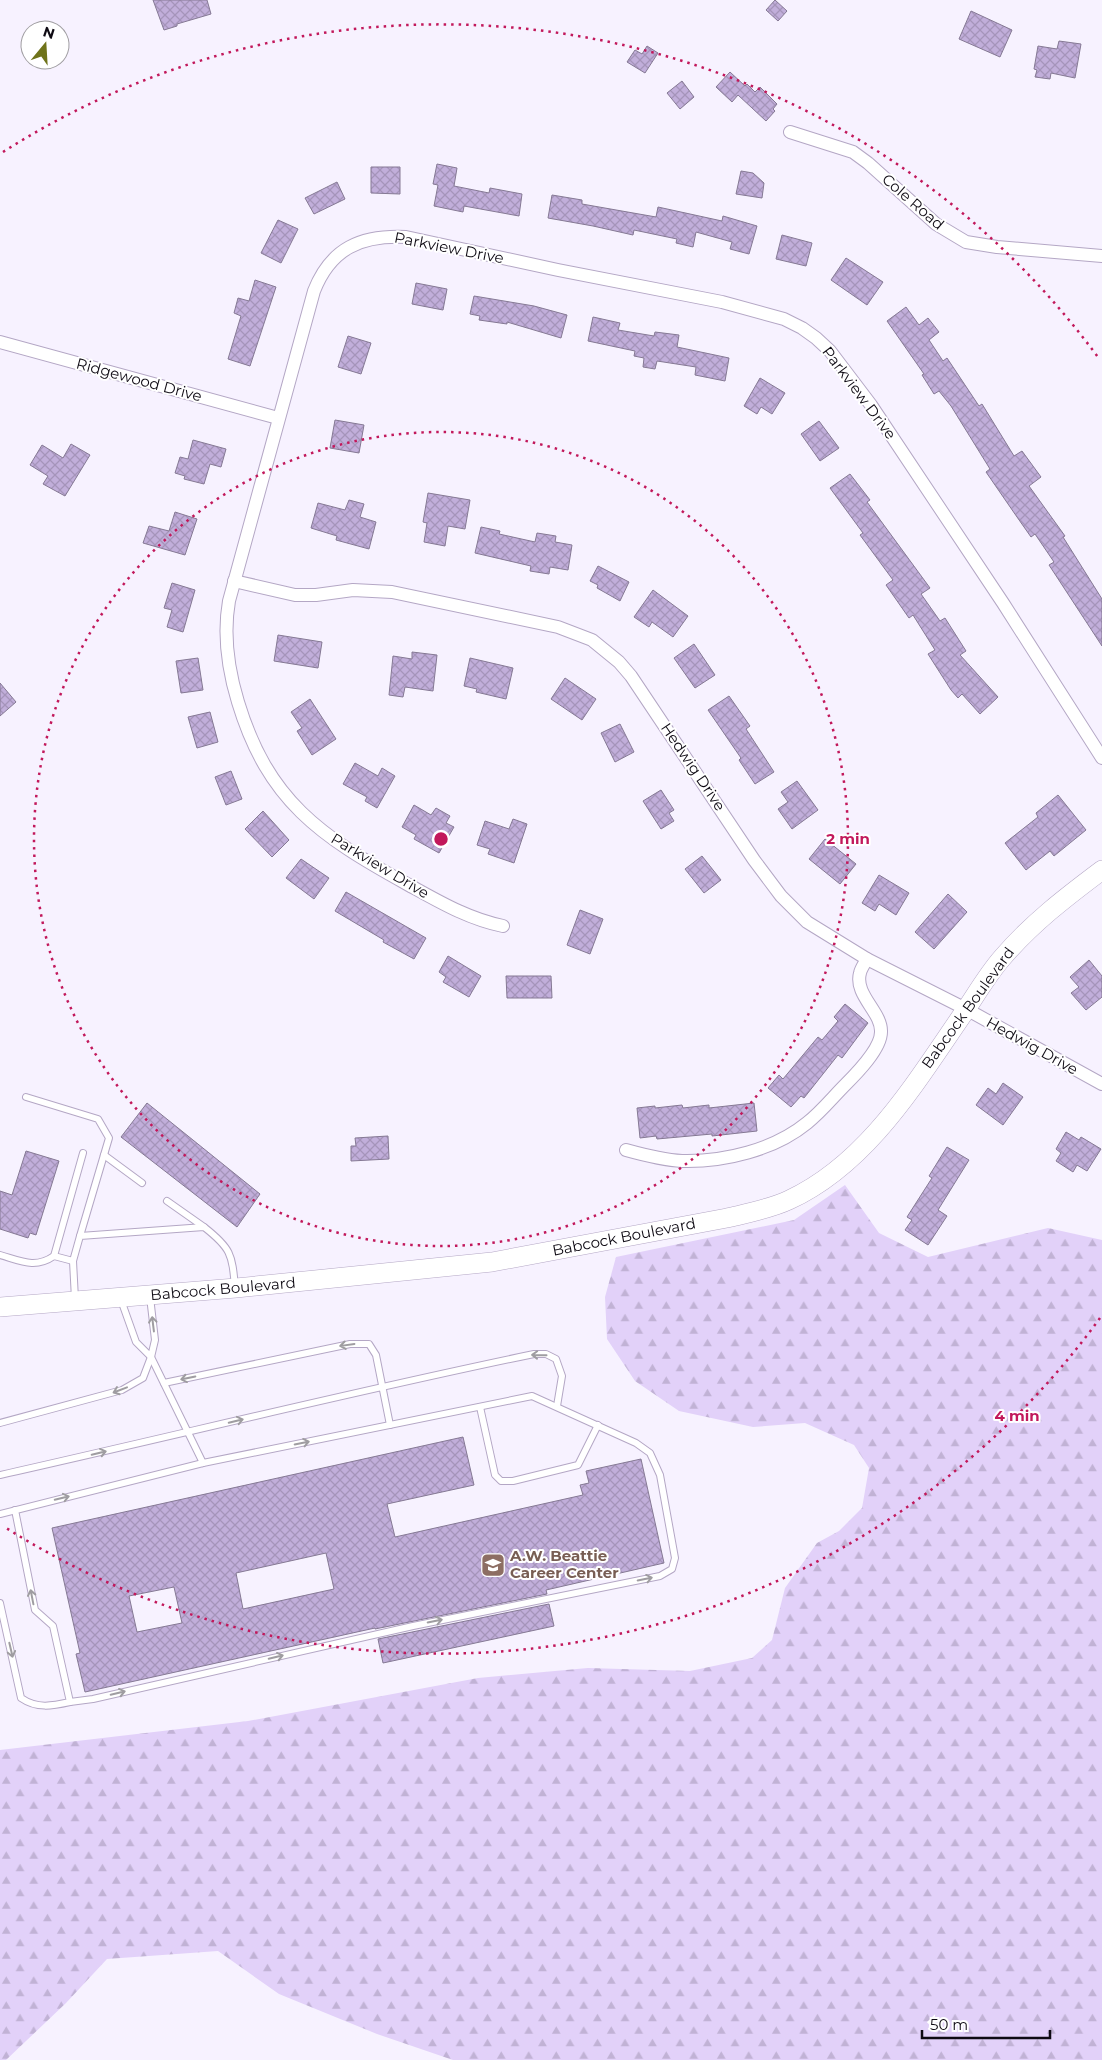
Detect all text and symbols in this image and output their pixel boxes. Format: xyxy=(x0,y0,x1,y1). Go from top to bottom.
north arrow xyxy=(20,20,70,70)
text: N xyxy=(41,22,57,43)
street label: Cole Road xyxy=(878,170,948,234)
street label: Parkview Drive xyxy=(393,228,506,267)
street label: Parkview Drive xyxy=(818,343,900,443)
street label: Ridgewood Drive xyxy=(74,354,204,405)
street label: Hedwig Drive xyxy=(657,719,730,814)
street label: Parkview Drive xyxy=(328,829,433,902)
text: 2 min xyxy=(826,829,870,848)
centre of rings xyxy=(432,830,450,848)
street label: Babcock Boulevard xyxy=(917,943,1018,1072)
street label: Hedwig Drive xyxy=(983,1012,1082,1079)
street label: Babcock Boulevard xyxy=(551,1213,697,1260)
street label: Babcock Boulevard xyxy=(150,1273,296,1304)
one-way arrow xyxy=(148,1316,158,1332)
one-way arrow xyxy=(339,1340,355,1350)
one-way arrow xyxy=(532,1350,548,1360)
one-way arrow xyxy=(180,1373,196,1383)
one-way arrow xyxy=(113,1386,128,1395)
text: 4 min xyxy=(994,1406,1040,1425)
one-way arrow xyxy=(227,1416,243,1425)
one-way arrow xyxy=(294,1437,310,1447)
one-way arrow xyxy=(90,1448,106,1457)
one-way arrow xyxy=(54,1493,70,1502)
place label: A.W. Beattie Career Center xyxy=(509,1546,619,1582)
school or university icon: A.W. Beattie Career Center xyxy=(480,1552,506,1578)
one-way arrow xyxy=(637,1574,653,1583)
one-way arrow xyxy=(27,1590,37,1606)
one-way arrow xyxy=(426,1616,442,1626)
one-way arrow xyxy=(7,1642,16,1658)
one-way arrow xyxy=(268,1652,284,1661)
one-way arrow xyxy=(109,1688,125,1697)
scale bar xyxy=(922,2008,1050,2040)
text: 50 m xyxy=(930,2015,968,2034)

